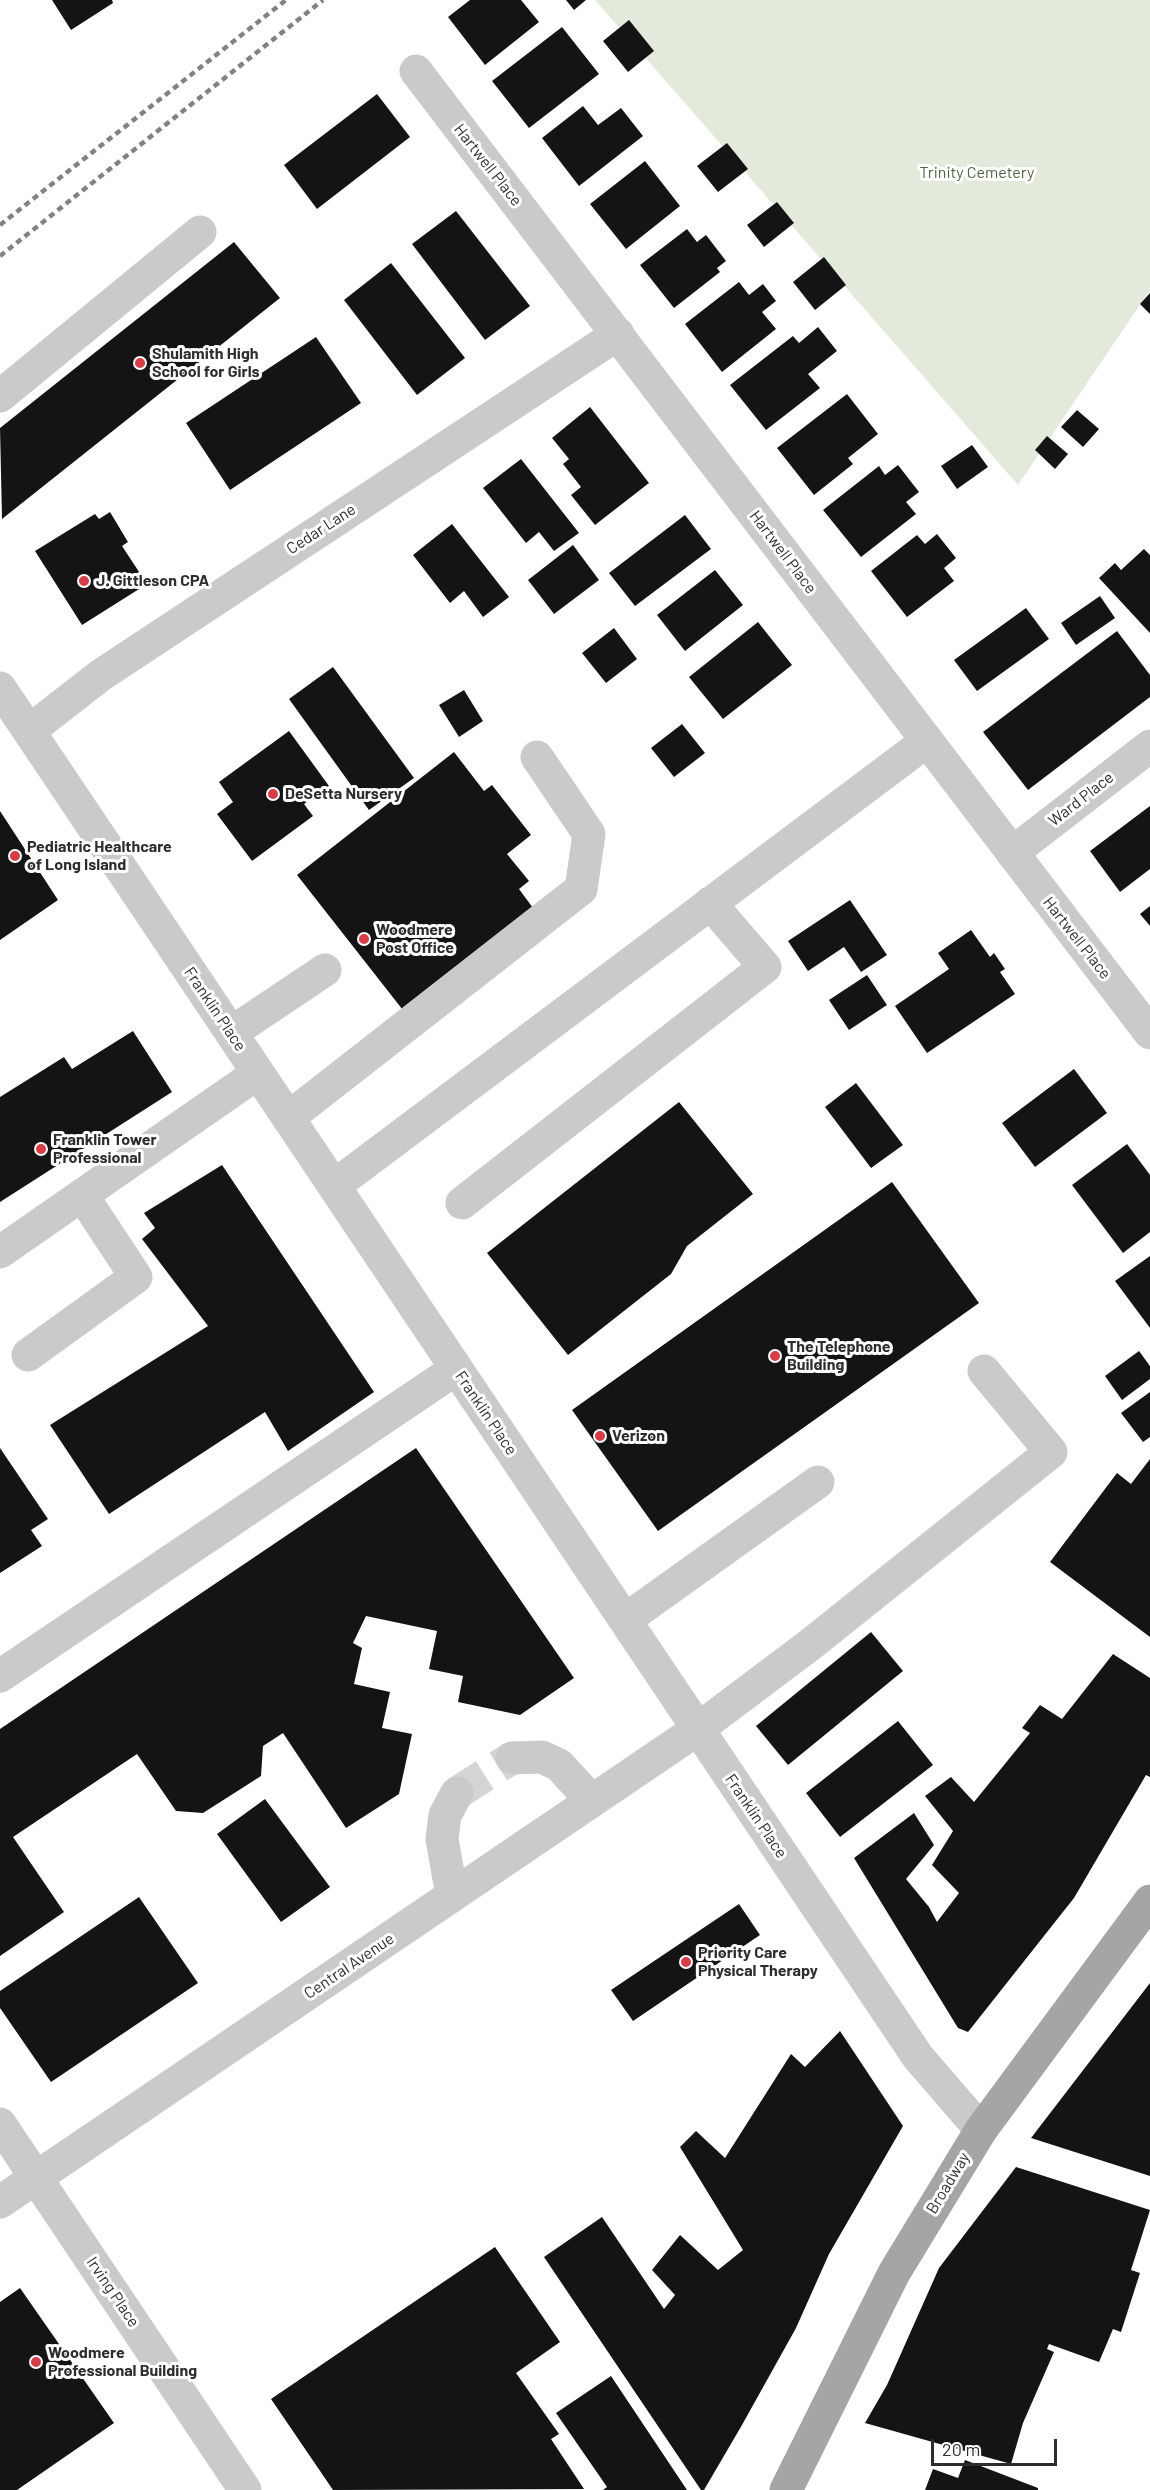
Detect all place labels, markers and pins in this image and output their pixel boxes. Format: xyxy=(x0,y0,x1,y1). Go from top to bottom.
place label: Shulamith High School for Girls xyxy=(152,344,260,382)
marker: Shulamith High School for Girls xyxy=(133,356,147,370)
place label: J. Gittleson CPA xyxy=(96,571,209,591)
marker: J. Gittleson CPA xyxy=(77,574,91,588)
place label: DeSetta Nursery xyxy=(285,784,402,804)
marker: DeSetta Nursery xyxy=(266,787,280,801)
place label: Pediatric Healthcare of Long Island xyxy=(27,837,172,875)
marker: Pediatric Healthcare of Long Island xyxy=(8,849,22,863)
place label: Woodmere Post Office xyxy=(376,920,454,958)
marker: Woodmere Post Office xyxy=(357,932,371,946)
place label: Franklin Tower Professional xyxy=(53,1130,157,1168)
marker: Franklin Tower Professional xyxy=(34,1142,48,1156)
place label: The Telephone Building xyxy=(787,1337,891,1375)
marker: The Telephone Building xyxy=(768,1349,782,1363)
place label: Verizon xyxy=(612,1426,665,1446)
marker: Verizon xyxy=(593,1429,607,1443)
place label: Priority Care Physical Therapy xyxy=(698,1943,818,1981)
marker: Priority Care Physical Therapy xyxy=(679,1955,693,1969)
place label: Woodmere Professional Building xyxy=(48,2343,197,2381)
marker: Woodmere Professional Building xyxy=(29,2355,43,2369)

